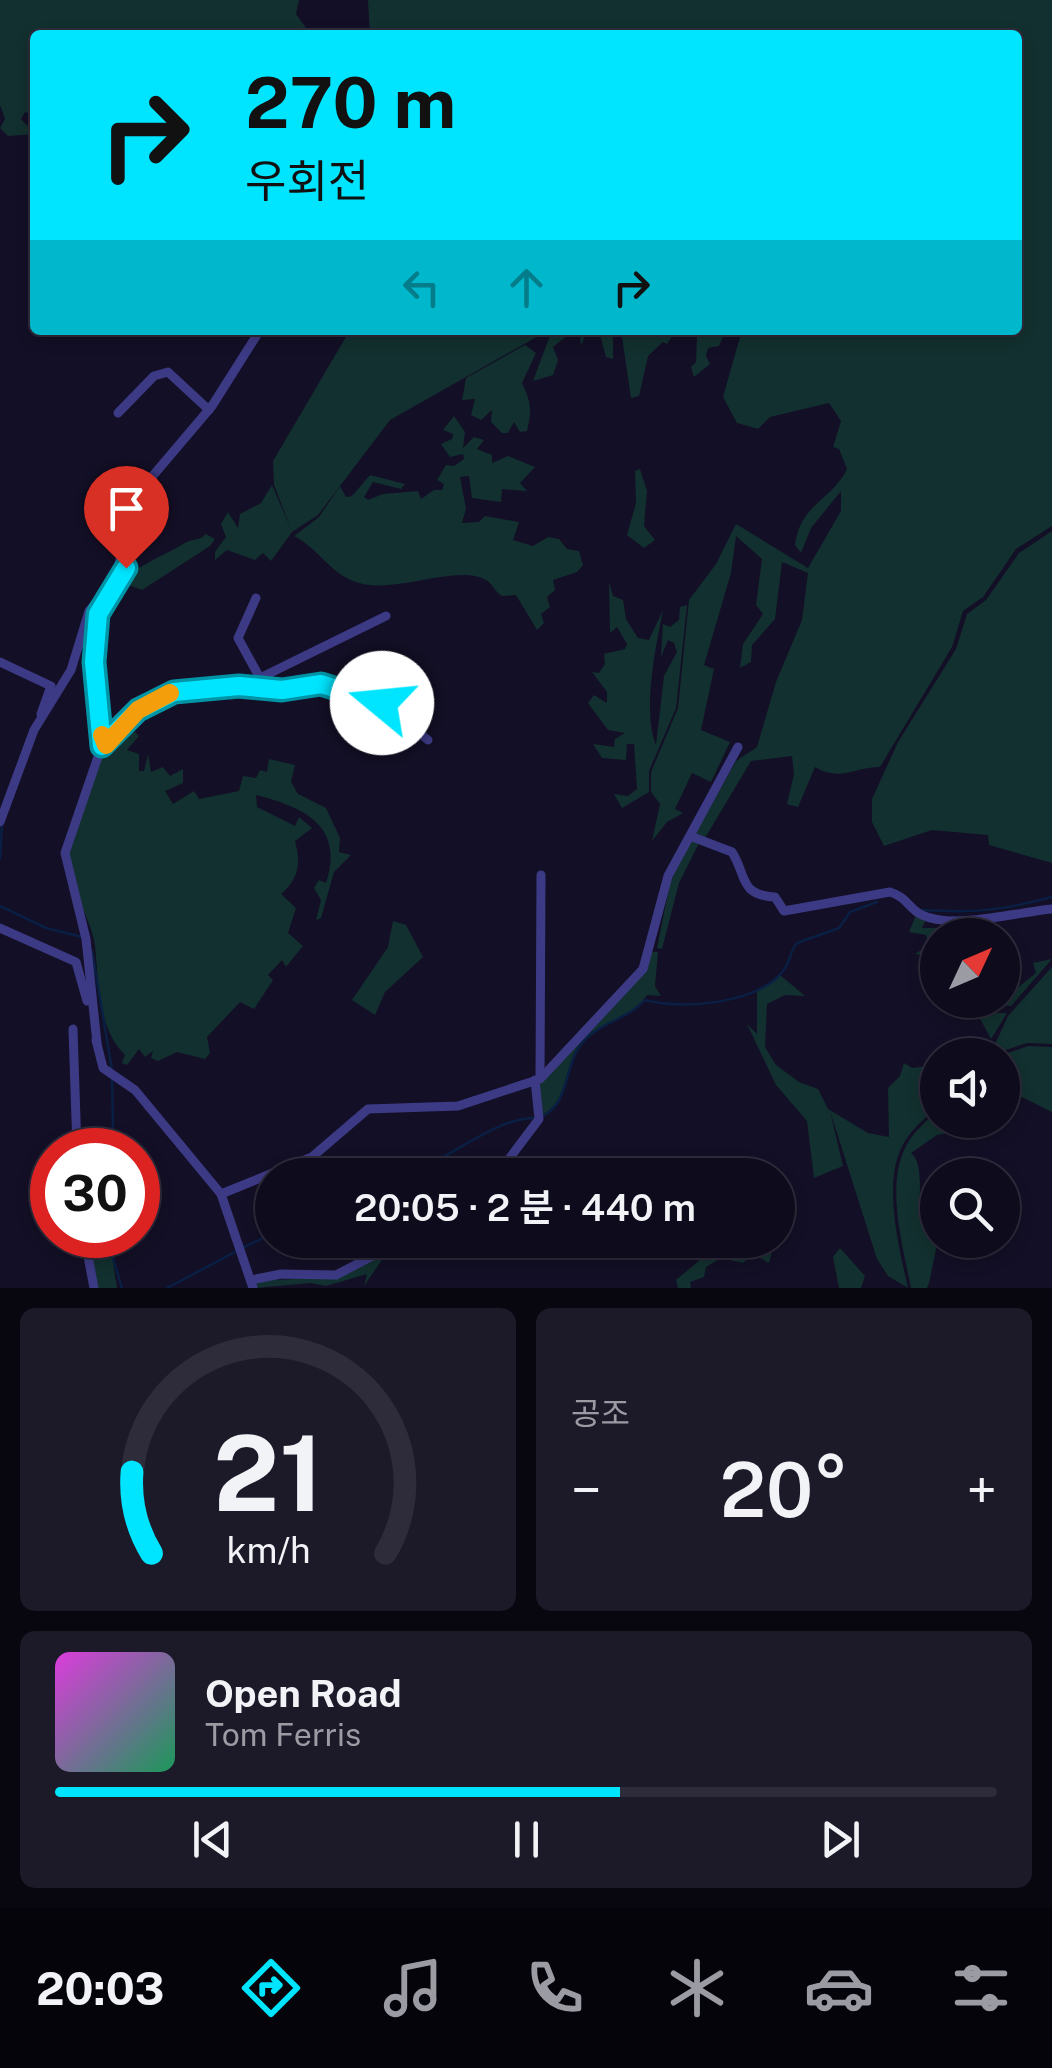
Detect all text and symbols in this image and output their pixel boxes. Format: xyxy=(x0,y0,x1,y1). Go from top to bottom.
text: 270 m xyxy=(245,61,456,144)
icon: right xyxy=(80,70,210,200)
text: 우회전 xyxy=(245,154,369,207)
icon: left xyxy=(394,260,449,315)
icon: ahead xyxy=(499,260,554,315)
icon: right xyxy=(604,260,659,315)
pin xyxy=(84,466,169,569)
icon: arrive xyxy=(99,481,154,536)
position arrow xyxy=(330,651,434,755)
north arrow xyxy=(920,918,1020,1018)
map controls xyxy=(920,918,1020,1258)
button: sound xyxy=(920,1038,1020,1138)
speed limit sign: 30 xyxy=(30,1128,160,1258)
button: search xyxy=(920,1158,1020,1258)
text: 20:05 · 2 분 · 440 m xyxy=(354,1185,696,1230)
text: 공조 xyxy=(571,1395,630,1432)
text: 21 xyxy=(213,1412,323,1534)
text: 20° xyxy=(720,1446,848,1534)
text: − xyxy=(571,1458,602,1522)
text: + xyxy=(966,1458,997,1522)
text: km/h xyxy=(226,1529,310,1571)
text: Open Road xyxy=(205,1671,402,1716)
text: Tom Ferris xyxy=(205,1716,361,1753)
icon: previous xyxy=(185,1812,240,1867)
icon: pause xyxy=(499,1812,554,1867)
icon: next xyxy=(813,1812,868,1867)
icon: directions xyxy=(236,1953,306,2023)
icon: music xyxy=(378,1953,448,2023)
icon: phone xyxy=(520,1953,590,2023)
icon: climate xyxy=(662,1953,732,2023)
icon: car xyxy=(804,1953,874,2023)
icon: filters xyxy=(946,1953,1016,2023)
text: 20:03 xyxy=(36,1962,164,2015)

